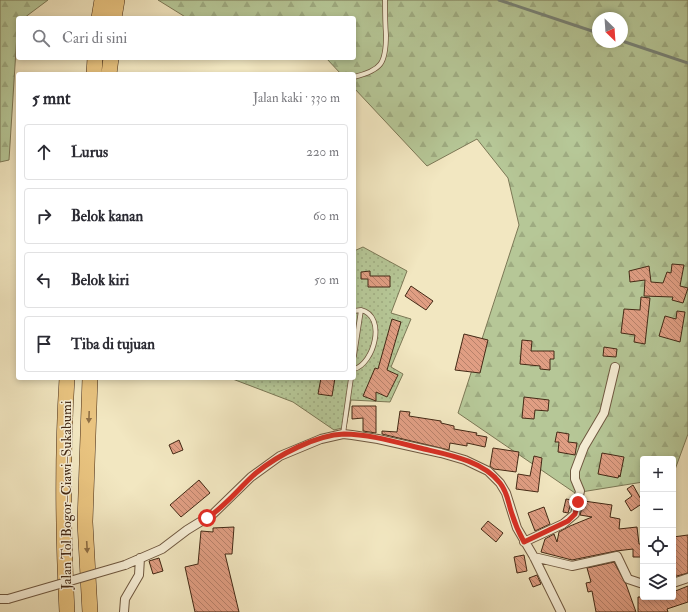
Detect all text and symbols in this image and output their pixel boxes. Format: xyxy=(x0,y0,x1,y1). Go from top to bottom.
north arrow xyxy=(592,12,628,48)
search box xyxy=(16,16,356,60)
icon: search xyxy=(30,27,52,49)
text: Cari di sini xyxy=(62,29,127,48)
text: 5 mnt xyxy=(32,88,70,109)
text: Jalan kaki · 330 m xyxy=(253,90,340,106)
icon: ahead xyxy=(33,141,55,163)
text: Lurus xyxy=(71,143,108,162)
text: 220 m xyxy=(306,144,339,160)
icon: right xyxy=(33,205,55,227)
text: Belok kanan xyxy=(71,207,143,226)
text: 60 m xyxy=(313,208,339,224)
icon: left xyxy=(33,269,55,291)
text: Belok kiri xyxy=(71,271,129,290)
text: 50 m xyxy=(314,272,339,288)
icon: arrive xyxy=(33,333,55,355)
text: Tiba di tujuan xyxy=(71,335,155,354)
street label: Jalan Tol Bogor–Ciawi–Sukabumi xyxy=(58,400,75,591)
one-way arrow xyxy=(85,411,92,423)
map controls xyxy=(640,456,676,600)
button: + xyxy=(640,456,676,492)
button: − xyxy=(640,492,676,528)
route end xyxy=(569,493,587,511)
route start xyxy=(198,509,216,527)
button: locate xyxy=(640,528,676,564)
one-way arrow xyxy=(83,541,90,553)
button: layers xyxy=(640,564,676,600)

